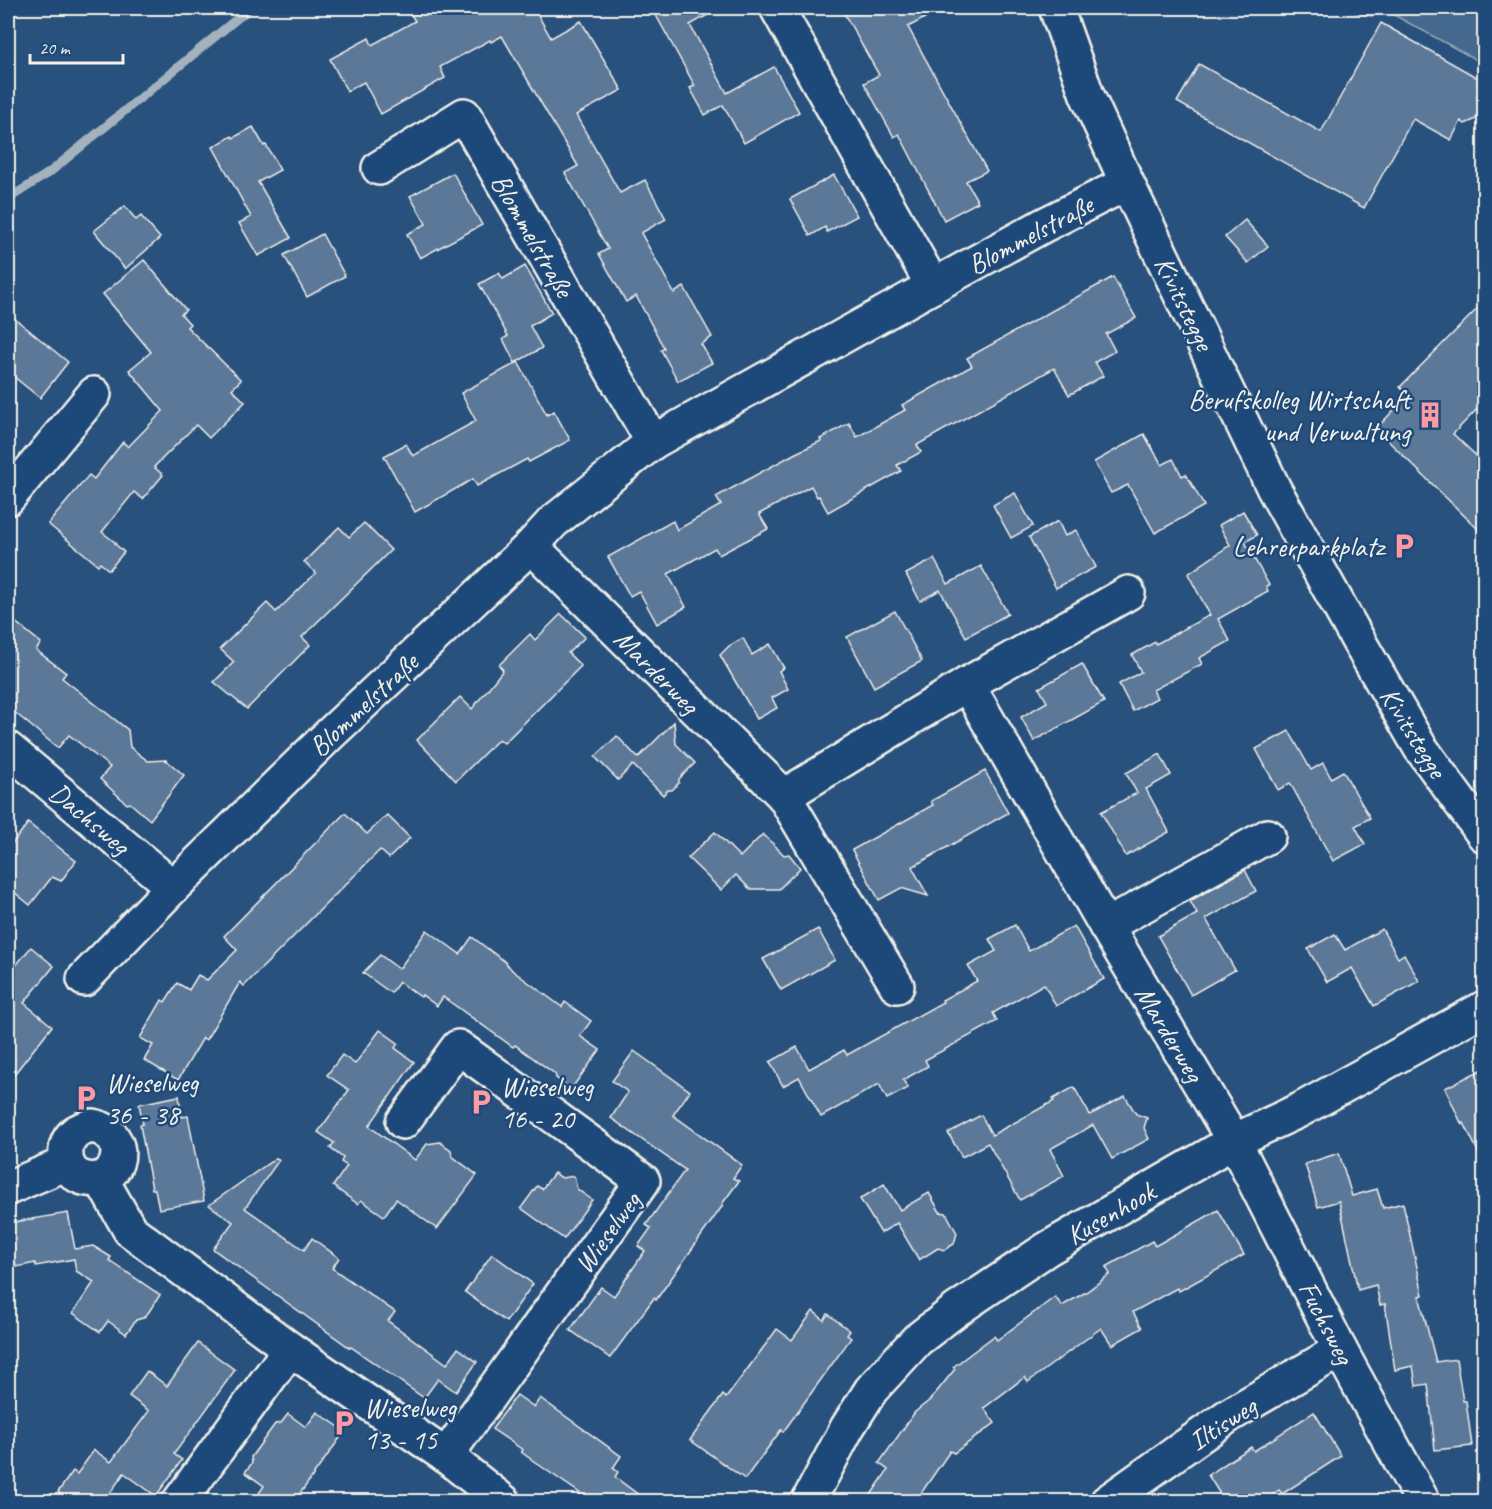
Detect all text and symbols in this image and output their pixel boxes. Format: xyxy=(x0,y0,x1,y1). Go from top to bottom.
scale bar xyxy=(30,27,123,65)
text: 20 m xyxy=(39,37,72,59)
street label: Blommelstraße xyxy=(483,167,583,305)
street label: Blommelstraße xyxy=(962,186,1100,282)
street label: Kivitstegge xyxy=(1147,250,1223,358)
place label: Berufskolleg Wirtschaft und Verwaltung xyxy=(1188,382,1413,449)
building icon: Berufskolleg Wirtschaft und Verwaltung xyxy=(1415,400,1445,430)
place label: Lehrerparkplatz xyxy=(1233,529,1387,564)
parking icon: Lehrerparkplatz xyxy=(1389,531,1419,561)
street label: Marderweg xyxy=(607,621,708,723)
street label: Blommelstraße xyxy=(301,644,427,764)
street label: Kivitstegge xyxy=(1372,680,1456,786)
street label: Dachsweg xyxy=(42,775,139,863)
street label: Marderweg xyxy=(1127,979,1213,1090)
place label: Wieselweg 36 - 38 xyxy=(106,1065,199,1132)
place label: Wieselweg 16 - 20 xyxy=(501,1069,594,1136)
parking icon: Wieselweg 36 - 38 xyxy=(71,1083,101,1113)
parking icon: Wieselweg 16 - 20 xyxy=(466,1087,496,1117)
street label: Kusenhook xyxy=(1060,1173,1163,1253)
street label: Wieselweg xyxy=(566,1184,649,1280)
street label: Fuchsweg xyxy=(1291,1275,1363,1371)
street label: Iltisweg xyxy=(1182,1387,1265,1458)
place label: Wieselweg 13 - 15 xyxy=(364,1390,457,1457)
parking icon: Wieselweg 13 - 15 xyxy=(329,1408,359,1438)

